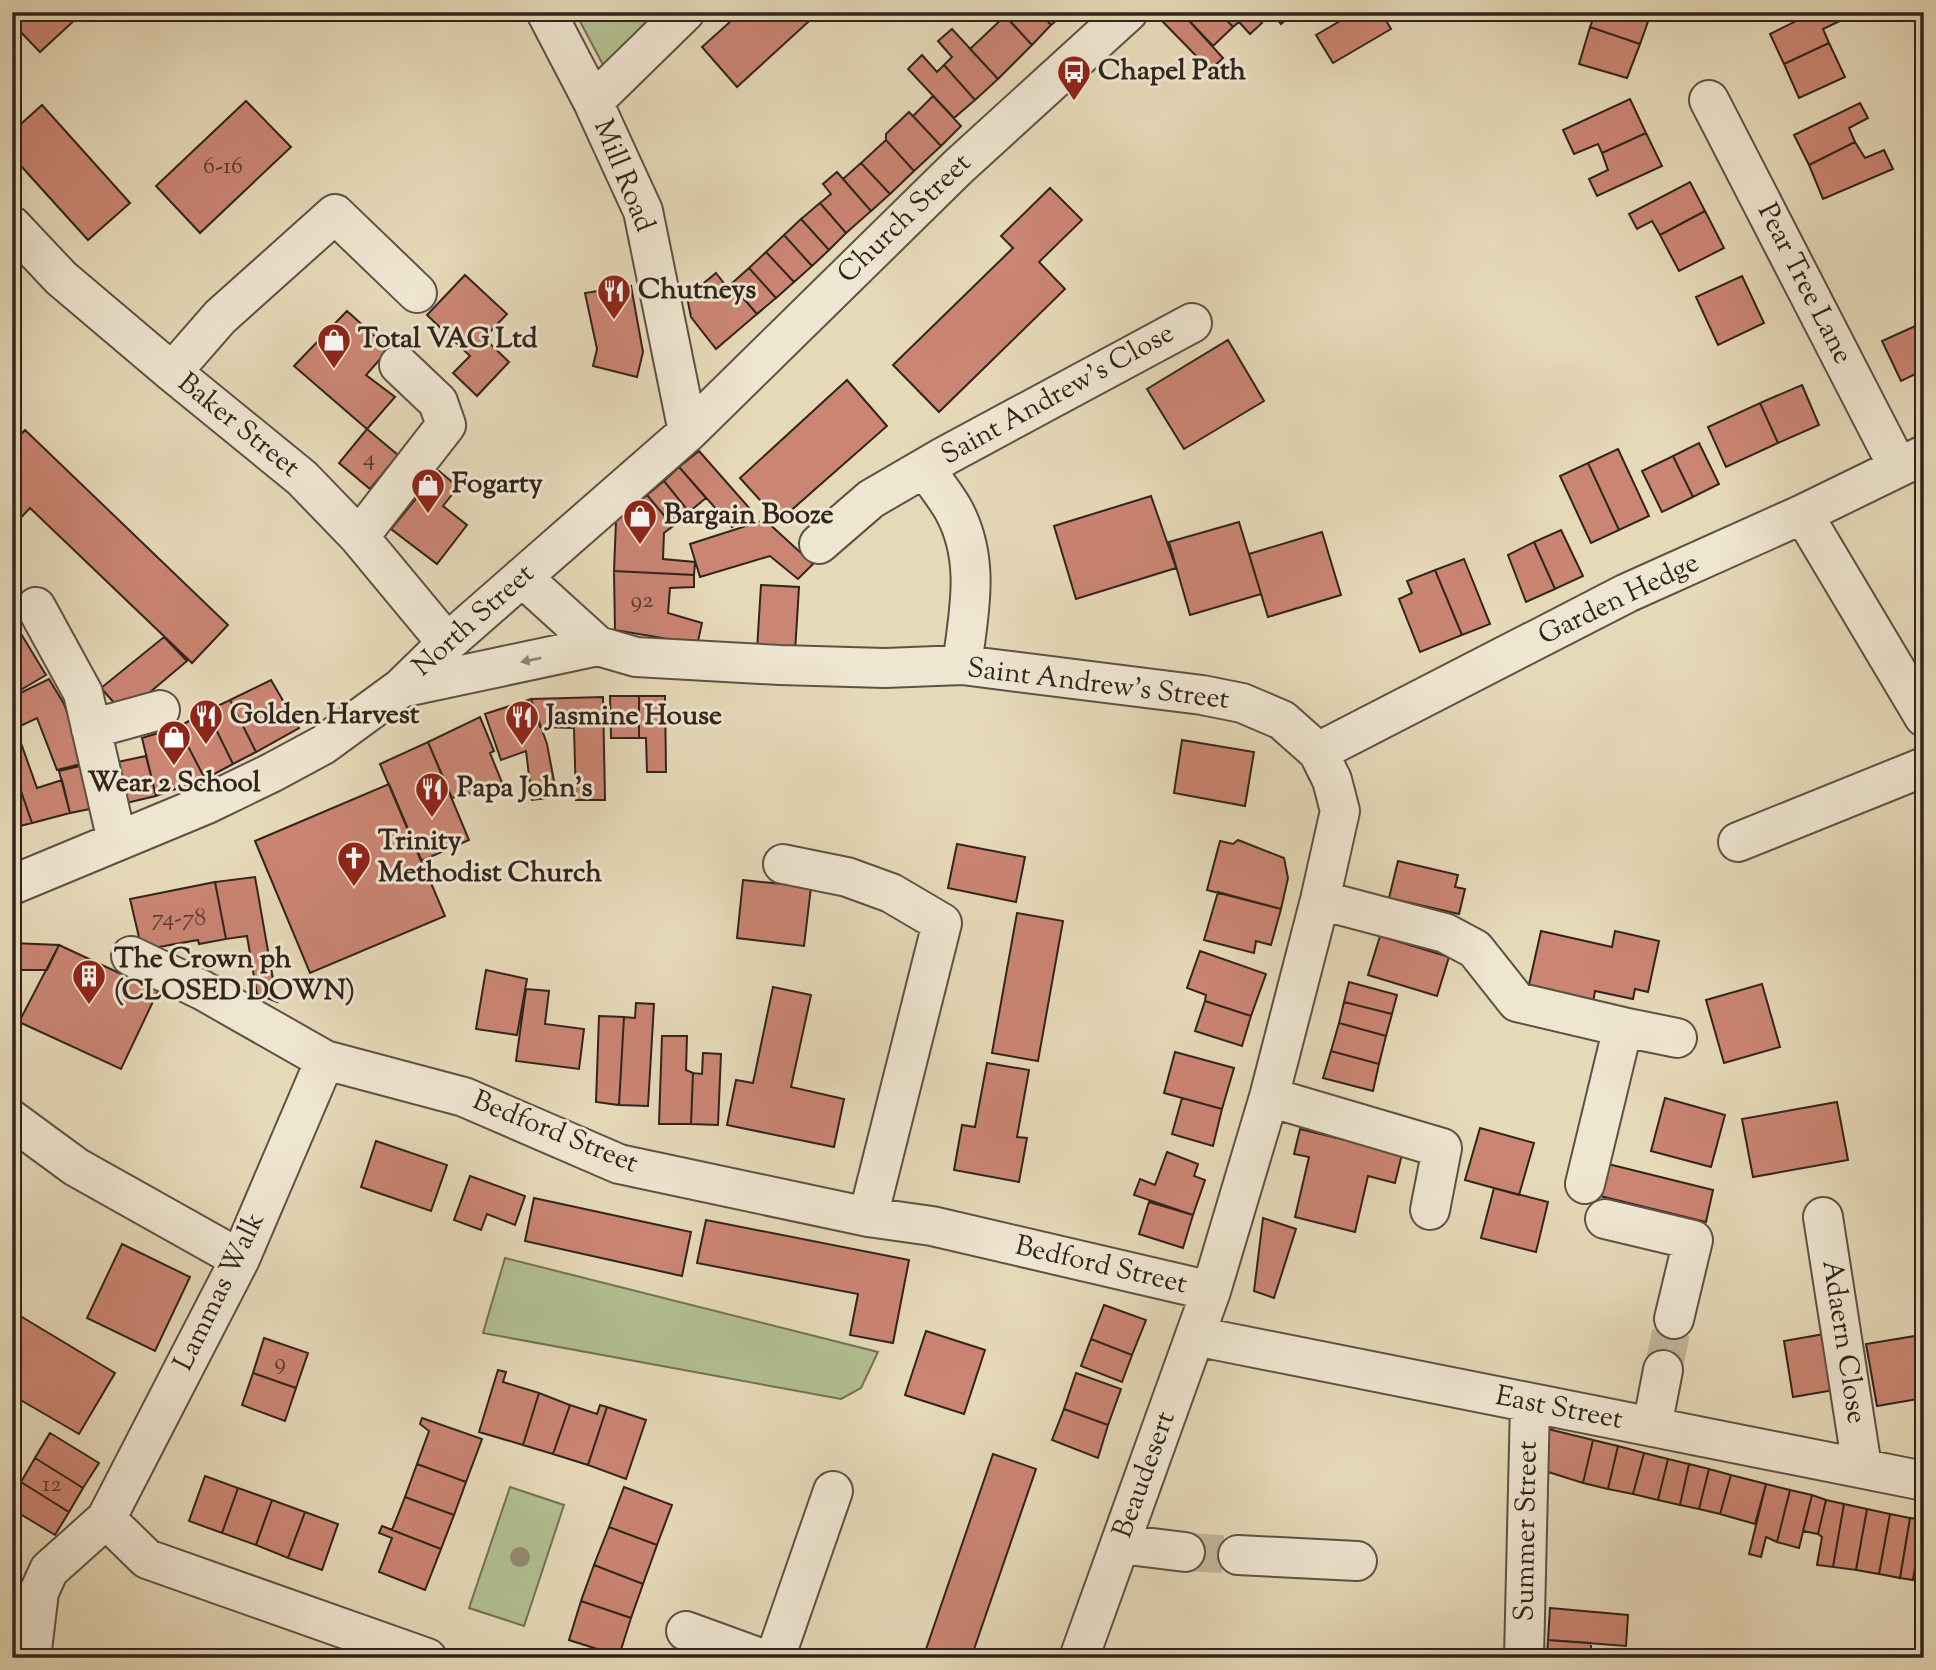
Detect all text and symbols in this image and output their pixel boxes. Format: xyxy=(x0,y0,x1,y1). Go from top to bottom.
place label: Chapel Path xyxy=(1098,52,1246,92)
bus stop icon: Chapel Path xyxy=(1055,53,1093,102)
street label: Mill Road xyxy=(582,114,664,238)
street label: Church Street xyxy=(829,144,981,293)
house number: 6-16 xyxy=(203,150,243,184)
street label: Pear Tree Lane xyxy=(1746,197,1862,371)
place label: Chutneys xyxy=(638,271,756,311)
restaurant icon: Chutneys xyxy=(595,272,633,321)
street label: Saint Andrew's Close xyxy=(934,314,1182,476)
place label: Total VAG Ltd xyxy=(358,320,538,360)
shop icon: Total VAG Ltd xyxy=(315,321,353,370)
street label: Baker Street xyxy=(168,364,308,488)
house number: 4 xyxy=(363,442,375,476)
place label: Fogarty xyxy=(452,465,543,505)
shop icon: Fogarty xyxy=(409,466,447,515)
place label: Bargain Booze xyxy=(664,496,834,536)
shop icon: Bargain Booze xyxy=(621,497,659,546)
street label: Garden Hedge xyxy=(1532,544,1706,656)
street label: North Street xyxy=(404,555,544,687)
house number: 92 xyxy=(631,584,653,618)
street label: Saint Andrew's Street xyxy=(965,649,1232,721)
one-way arrow xyxy=(520,654,542,665)
place label: Golden Harvest xyxy=(230,696,420,736)
restaurant icon: Golden Harvest xyxy=(187,697,225,746)
place label: Jasmine House xyxy=(544,697,722,737)
restaurant icon: Jasmine House xyxy=(503,698,541,747)
shop icon: Wear 2 School xyxy=(155,718,193,767)
place label: Wear 2 School xyxy=(87,764,261,804)
place label: Papa John's xyxy=(457,769,592,809)
restaurant icon: Papa John's xyxy=(413,770,451,819)
place label: Trinity Methodist Church xyxy=(378,822,602,894)
church icon: Trinity Methodist Church xyxy=(335,839,373,888)
house number: 74-78 xyxy=(152,902,206,936)
place label: The Crown ph (CLOSED DOWN) xyxy=(114,940,355,1012)
building icon: The Crown ph (CLOSED DOWN) xyxy=(70,957,108,1006)
street label: Bedford Street xyxy=(466,1082,644,1185)
street label: Lammas Walk xyxy=(164,1206,276,1378)
street label: Bedford Street xyxy=(1011,1227,1191,1305)
street label: Adaern Close xyxy=(1810,1257,1876,1427)
house number: 9 xyxy=(274,1346,286,1380)
street label: East Street xyxy=(1492,1377,1626,1441)
street label: Beaudesert xyxy=(1104,1406,1187,1544)
street label: Summer Street xyxy=(1505,1440,1549,1622)
house number: 12 xyxy=(42,1468,62,1502)

